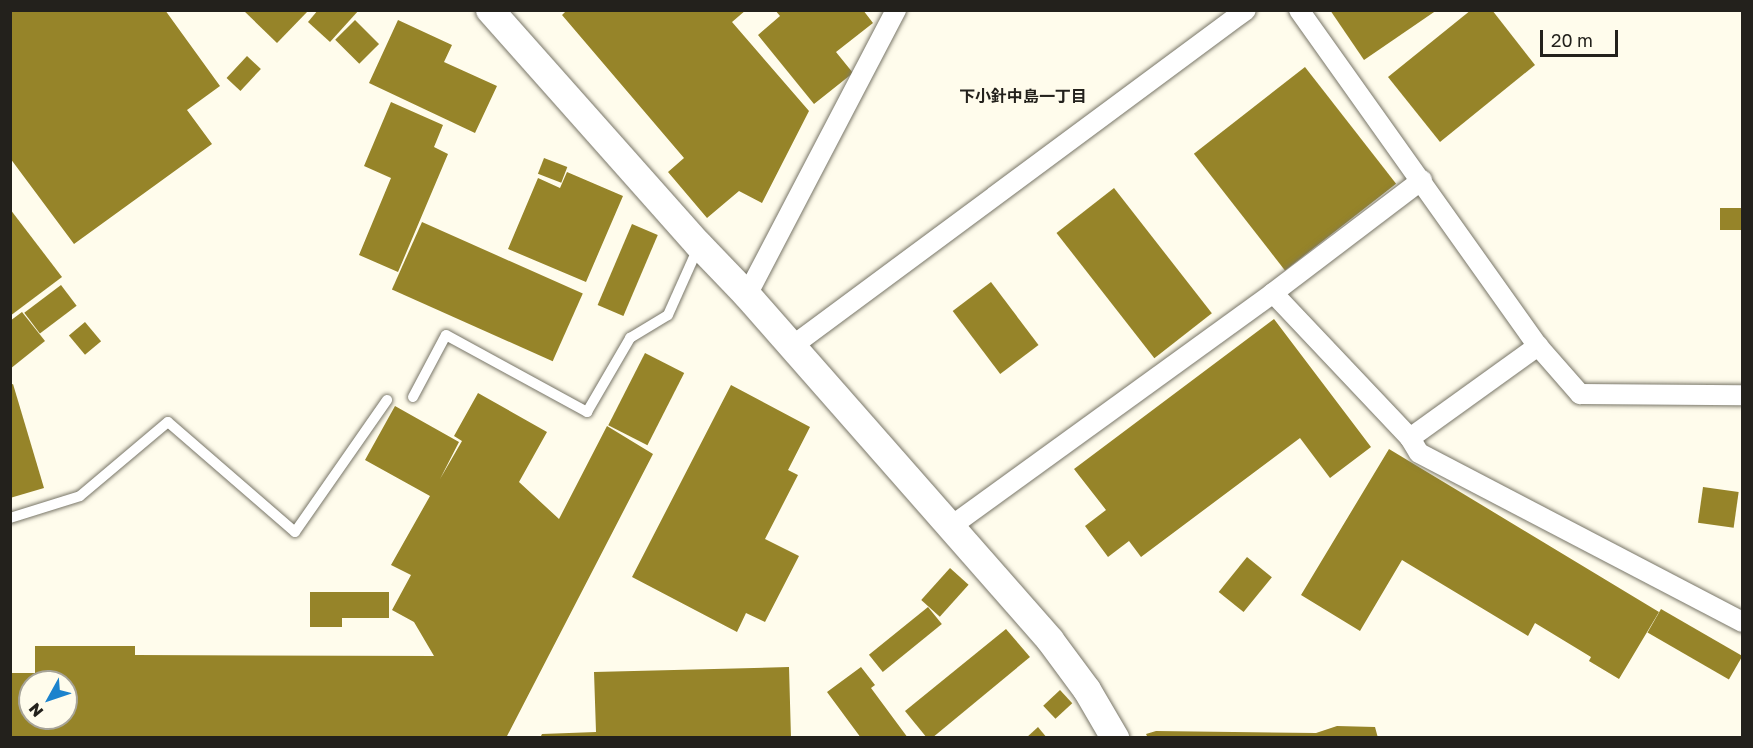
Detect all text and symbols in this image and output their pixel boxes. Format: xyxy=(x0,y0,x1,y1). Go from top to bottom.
scale bar xyxy=(1543,18,1621,56)
text: 20 m xyxy=(1551,29,1593,51)
district label: 下小針中島一丁目 xyxy=(959,86,1087,106)
north arrow xyxy=(18,670,78,730)
text: N xyxy=(24,699,47,721)

